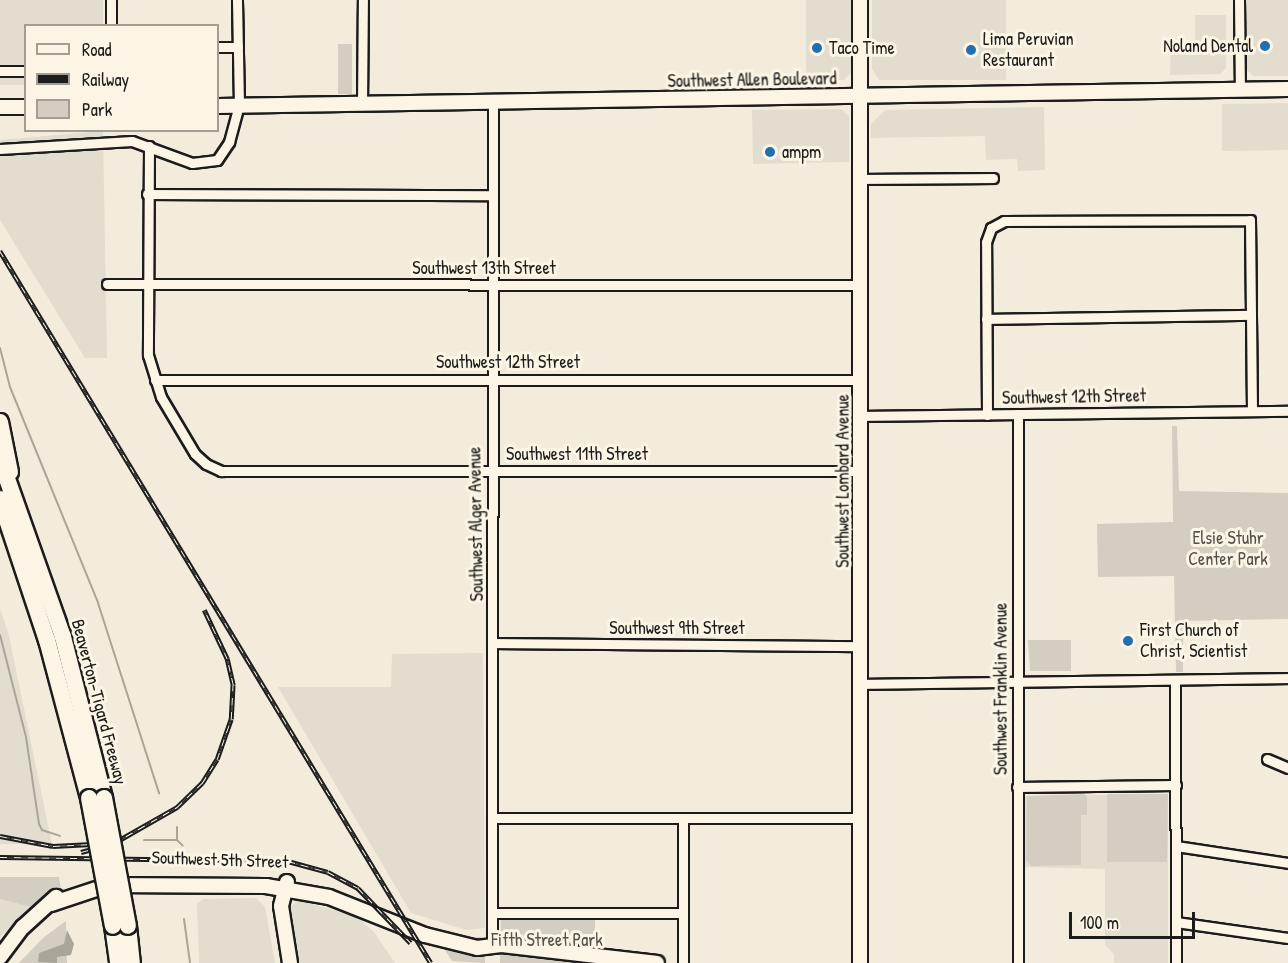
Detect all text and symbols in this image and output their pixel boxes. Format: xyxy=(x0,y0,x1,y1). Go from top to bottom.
legend xyxy=(24,24,219,132)
place label: Lima Peruvian Restaurant xyxy=(983,29,1074,72)
place label: Noland Dental xyxy=(1163,35,1253,57)
text: Road xyxy=(82,37,112,62)
place label: Taco Time xyxy=(829,37,895,59)
marker: Noland Dental xyxy=(1258,39,1272,53)
marker: Taco Time xyxy=(810,41,824,55)
marker: Lima Peruvian Restaurant xyxy=(964,43,978,57)
text: Railway xyxy=(82,67,129,92)
street label: Southwest Allen Boulevard xyxy=(667,68,837,92)
text: Park xyxy=(82,97,112,122)
place label: ampm xyxy=(782,141,821,163)
marker: ampm xyxy=(763,145,777,159)
street label: Southwest 13th Street xyxy=(412,257,556,279)
street label: Southwest 12th Street xyxy=(436,351,580,373)
street label: Southwest 12th Street xyxy=(1002,385,1146,409)
street label: Southwest Lombard Avenue xyxy=(832,394,854,568)
street label: Southwest 11th Street xyxy=(506,443,648,465)
street label: Southwest Alger Avenue xyxy=(464,446,488,602)
park label: Elsie Stuhr Center Park xyxy=(1188,528,1268,570)
street label: Southwest Franklin Avenue xyxy=(990,603,1012,775)
street label: Beaverton-Tigard Freeway xyxy=(67,617,131,787)
street label: Southwest 9th Street xyxy=(609,617,745,639)
place label: First Church of Christ, Scientist xyxy=(1140,620,1247,662)
marker: First Church of Christ, Scientist xyxy=(1121,634,1135,648)
street label: Southwest 5th Street xyxy=(151,847,289,873)
scale bar xyxy=(1072,900,1198,938)
text: 100 m xyxy=(1080,910,1119,935)
park label: Fifth Street Park xyxy=(491,929,603,951)

